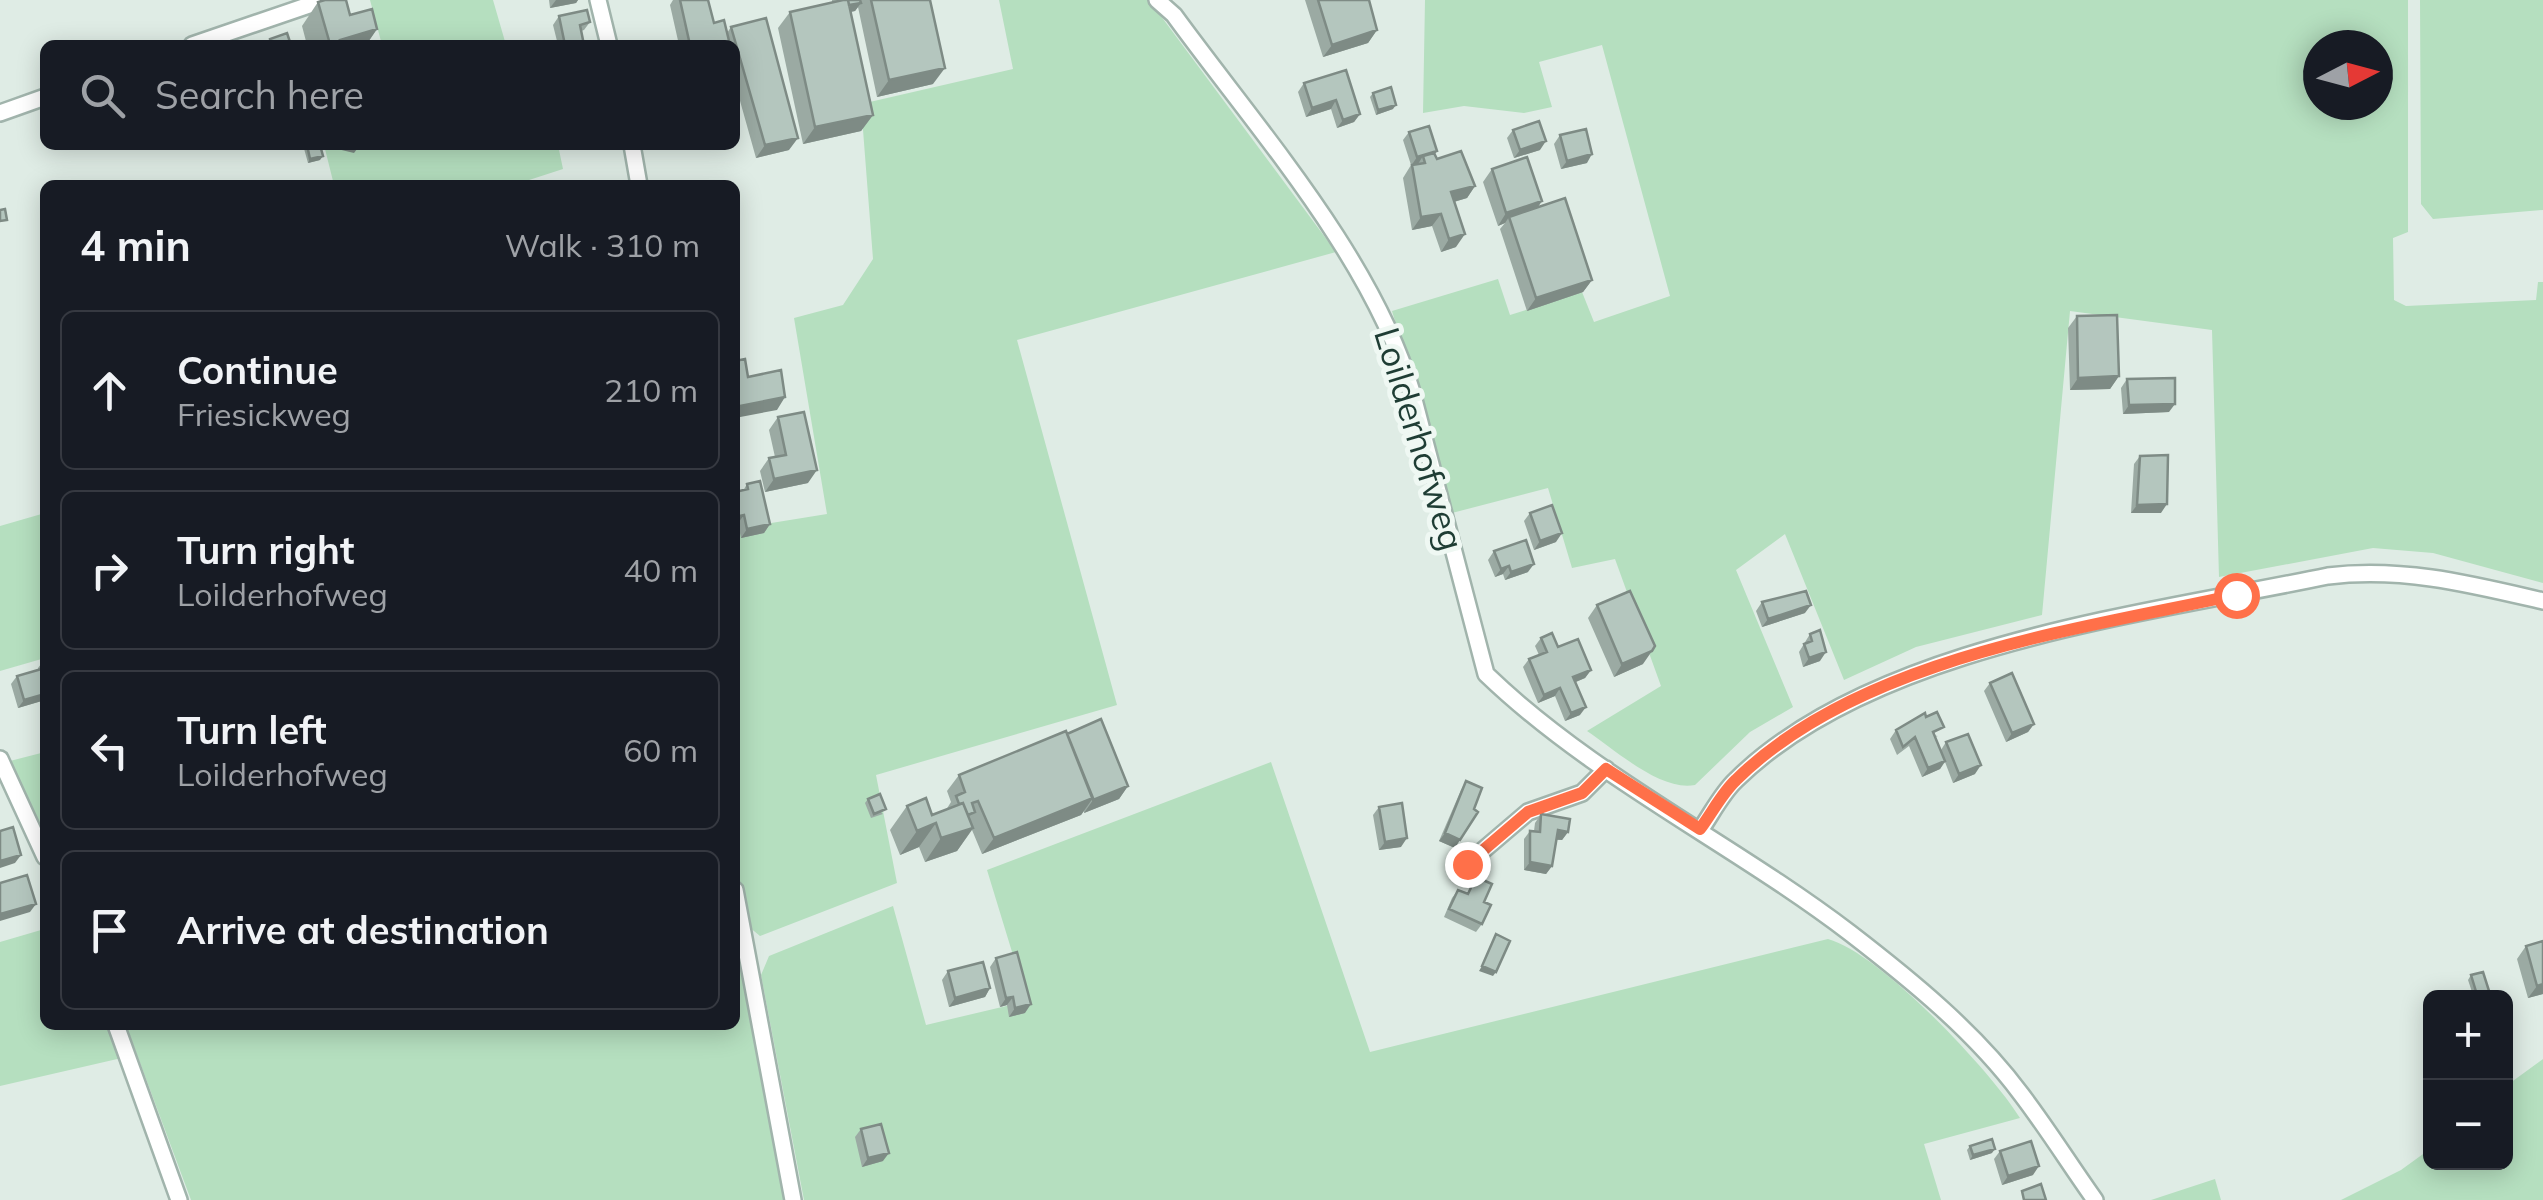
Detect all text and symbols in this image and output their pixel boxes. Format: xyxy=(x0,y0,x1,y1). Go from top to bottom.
north arrow xyxy=(2303,30,2393,120)
search box xyxy=(40,40,740,150)
icon: search xyxy=(75,68,130,123)
text: Search here xyxy=(155,71,364,119)
text: 4 min xyxy=(80,219,191,272)
text: Walk · 310 m xyxy=(505,225,700,265)
street label: Loilderhofweg xyxy=(1365,322,1475,555)
text: Continue xyxy=(177,346,338,394)
icon: ahead xyxy=(82,363,137,418)
text: 210 m xyxy=(604,370,698,410)
text: Friesickweg xyxy=(177,394,351,434)
text: Turn right xyxy=(177,526,354,574)
icon: right xyxy=(82,543,137,598)
text: 40 m xyxy=(623,550,698,590)
route start xyxy=(2214,573,2260,619)
text: Loilderhofweg xyxy=(177,574,388,614)
text: Turn left xyxy=(177,706,327,754)
icon: left xyxy=(82,723,137,778)
text: 60 m xyxy=(623,730,698,770)
text: Loilderhofweg xyxy=(177,754,388,794)
route end xyxy=(1445,842,1491,888)
icon: arrive xyxy=(82,903,137,958)
text: Arrive at destination xyxy=(177,906,549,954)
map controls xyxy=(2423,990,2513,1170)
button: + xyxy=(2423,990,2513,1080)
button: − xyxy=(2423,1080,2513,1170)

